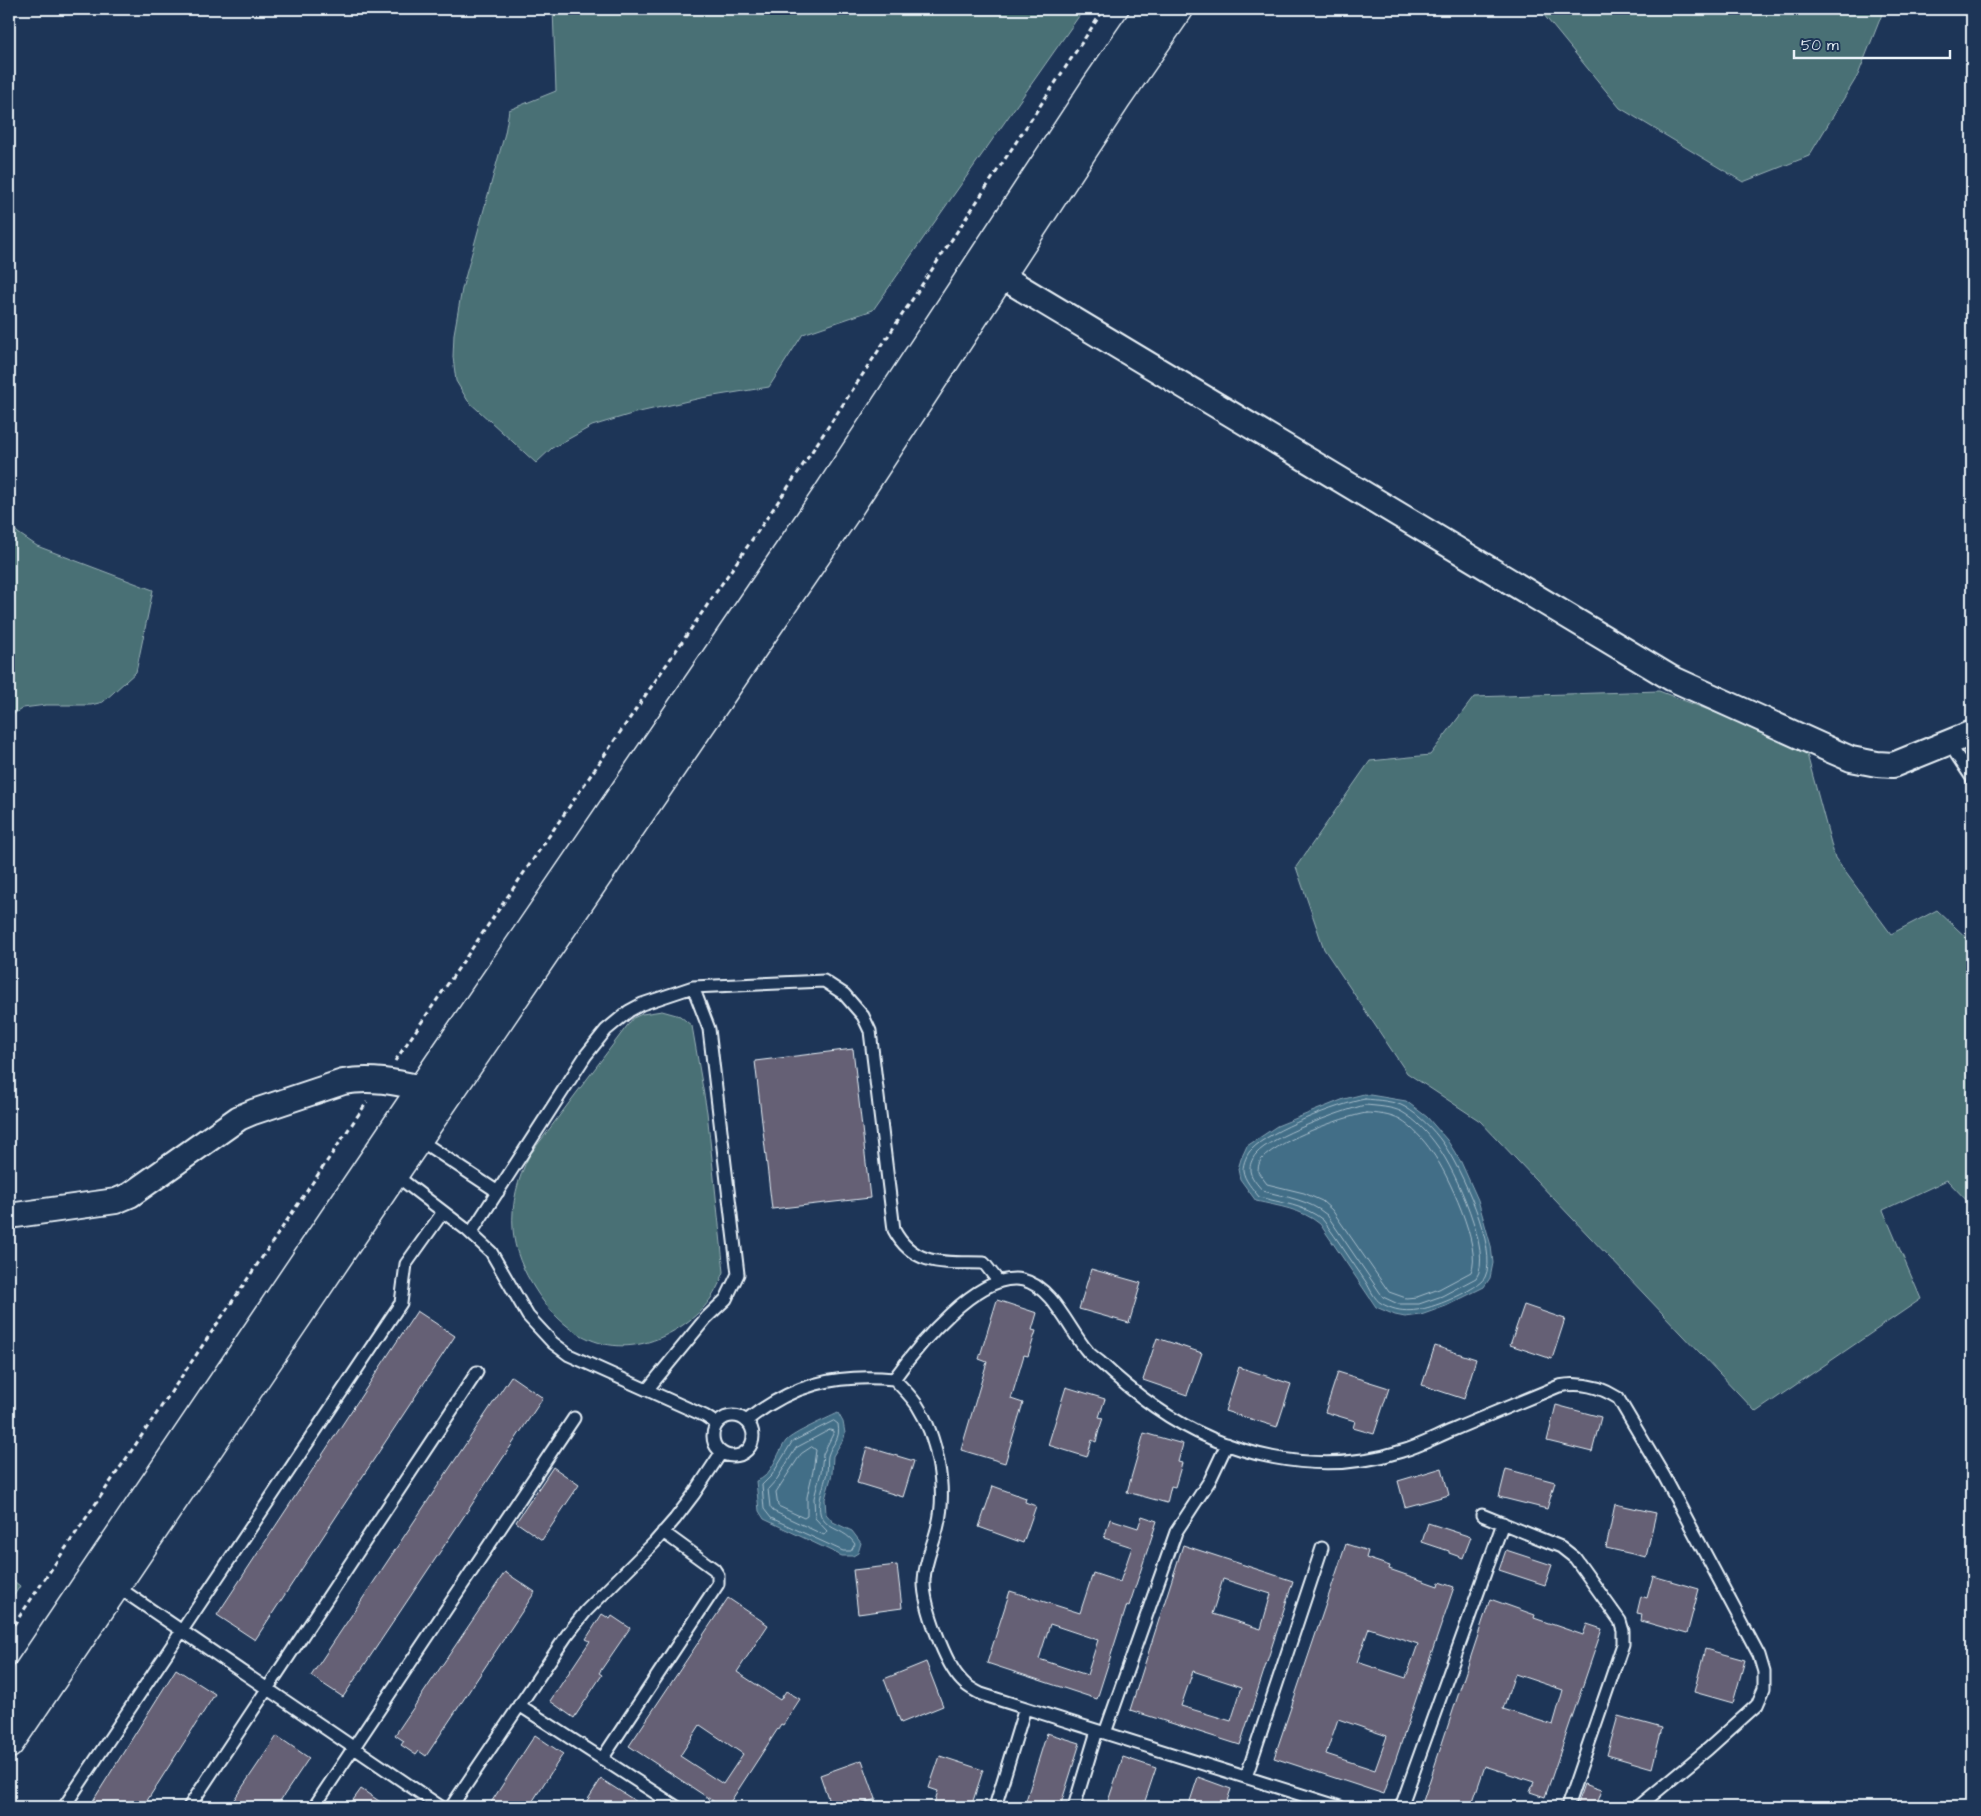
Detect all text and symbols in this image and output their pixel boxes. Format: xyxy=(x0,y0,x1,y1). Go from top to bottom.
scale bar xyxy=(1794,28,1950,60)
text: 50 m xyxy=(1801,35,1839,56)

